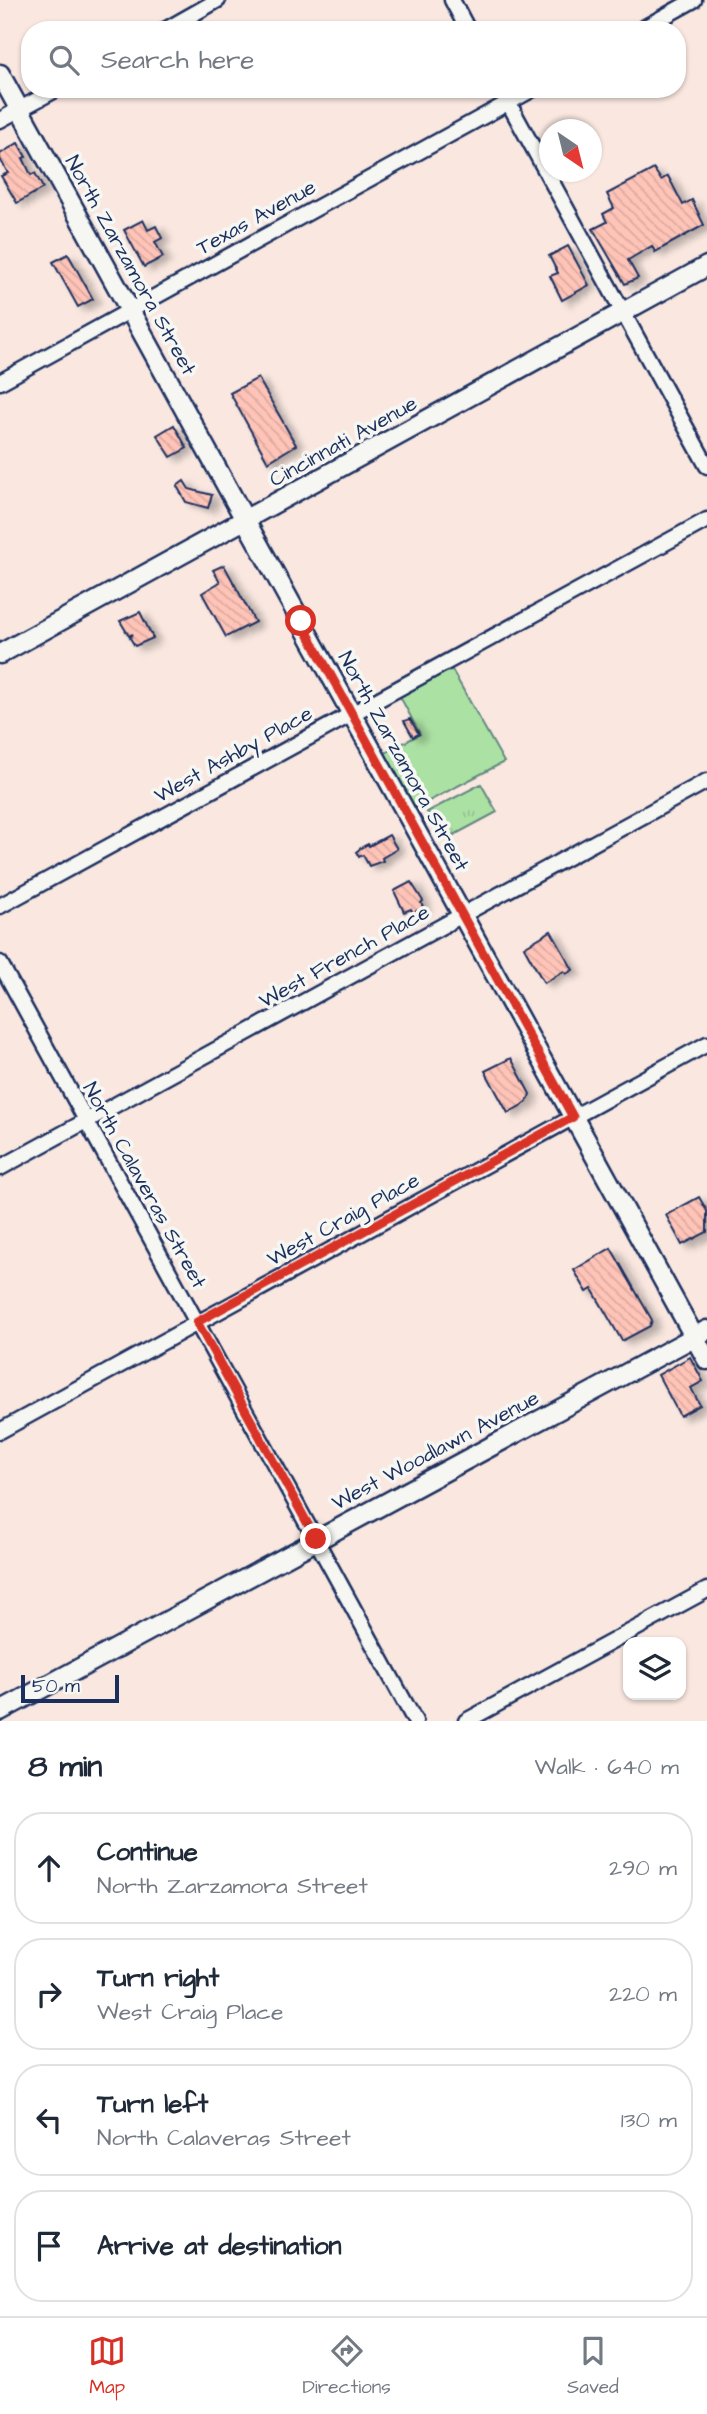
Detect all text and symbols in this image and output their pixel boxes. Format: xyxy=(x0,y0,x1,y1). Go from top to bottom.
search box xyxy=(21,21,686,98)
icon: search xyxy=(45,41,83,79)
text: Search here xyxy=(101,42,254,78)
north arrow xyxy=(539,119,602,182)
street label: North Zarzamora Street xyxy=(58,150,203,381)
street label: Texas Avenue xyxy=(191,173,321,262)
street label: Cincinnati Avenue xyxy=(264,389,422,494)
route start xyxy=(285,605,316,636)
street label: North Zarzamora Street xyxy=(331,646,476,877)
street label: West Ashby Place xyxy=(149,699,319,812)
street label: West French Place xyxy=(254,898,435,1015)
street label: North Calaveras Street xyxy=(76,1077,214,1294)
street label: West Craig Place xyxy=(262,1166,426,1275)
street label: West Woodlawn Avenue xyxy=(327,1383,544,1517)
route end xyxy=(300,1523,331,1554)
map controls xyxy=(623,1637,686,1700)
button: layers xyxy=(623,1637,686,1700)
scale bar xyxy=(21,1672,119,1704)
text: 50 m xyxy=(32,1673,80,1700)
text: 8 min xyxy=(28,1746,102,1788)
text: Walk · 640 m xyxy=(535,1751,679,1783)
text: Continue xyxy=(97,1834,198,1870)
icon: ahead xyxy=(30,1849,68,1887)
text: 290 m xyxy=(609,1852,677,1884)
text: North Zarzamora Street xyxy=(97,1870,368,1902)
text: Turn right xyxy=(97,1960,219,1996)
icon: right xyxy=(30,1975,68,2013)
text: 220 m xyxy=(609,1978,677,2010)
text: West Craig Place xyxy=(97,1996,283,2028)
text: Turn left xyxy=(97,2086,208,2122)
icon: left xyxy=(30,2101,68,2139)
text: 130 m xyxy=(621,2104,677,2136)
text: North Calaveras Street xyxy=(97,2122,351,2154)
icon: arrive xyxy=(30,2227,68,2265)
text: Arrive at destination xyxy=(97,2228,342,2264)
tab: Map xyxy=(88,2332,126,2401)
tab: Directions xyxy=(302,2332,391,2401)
tab: Saved xyxy=(567,2332,619,2401)

